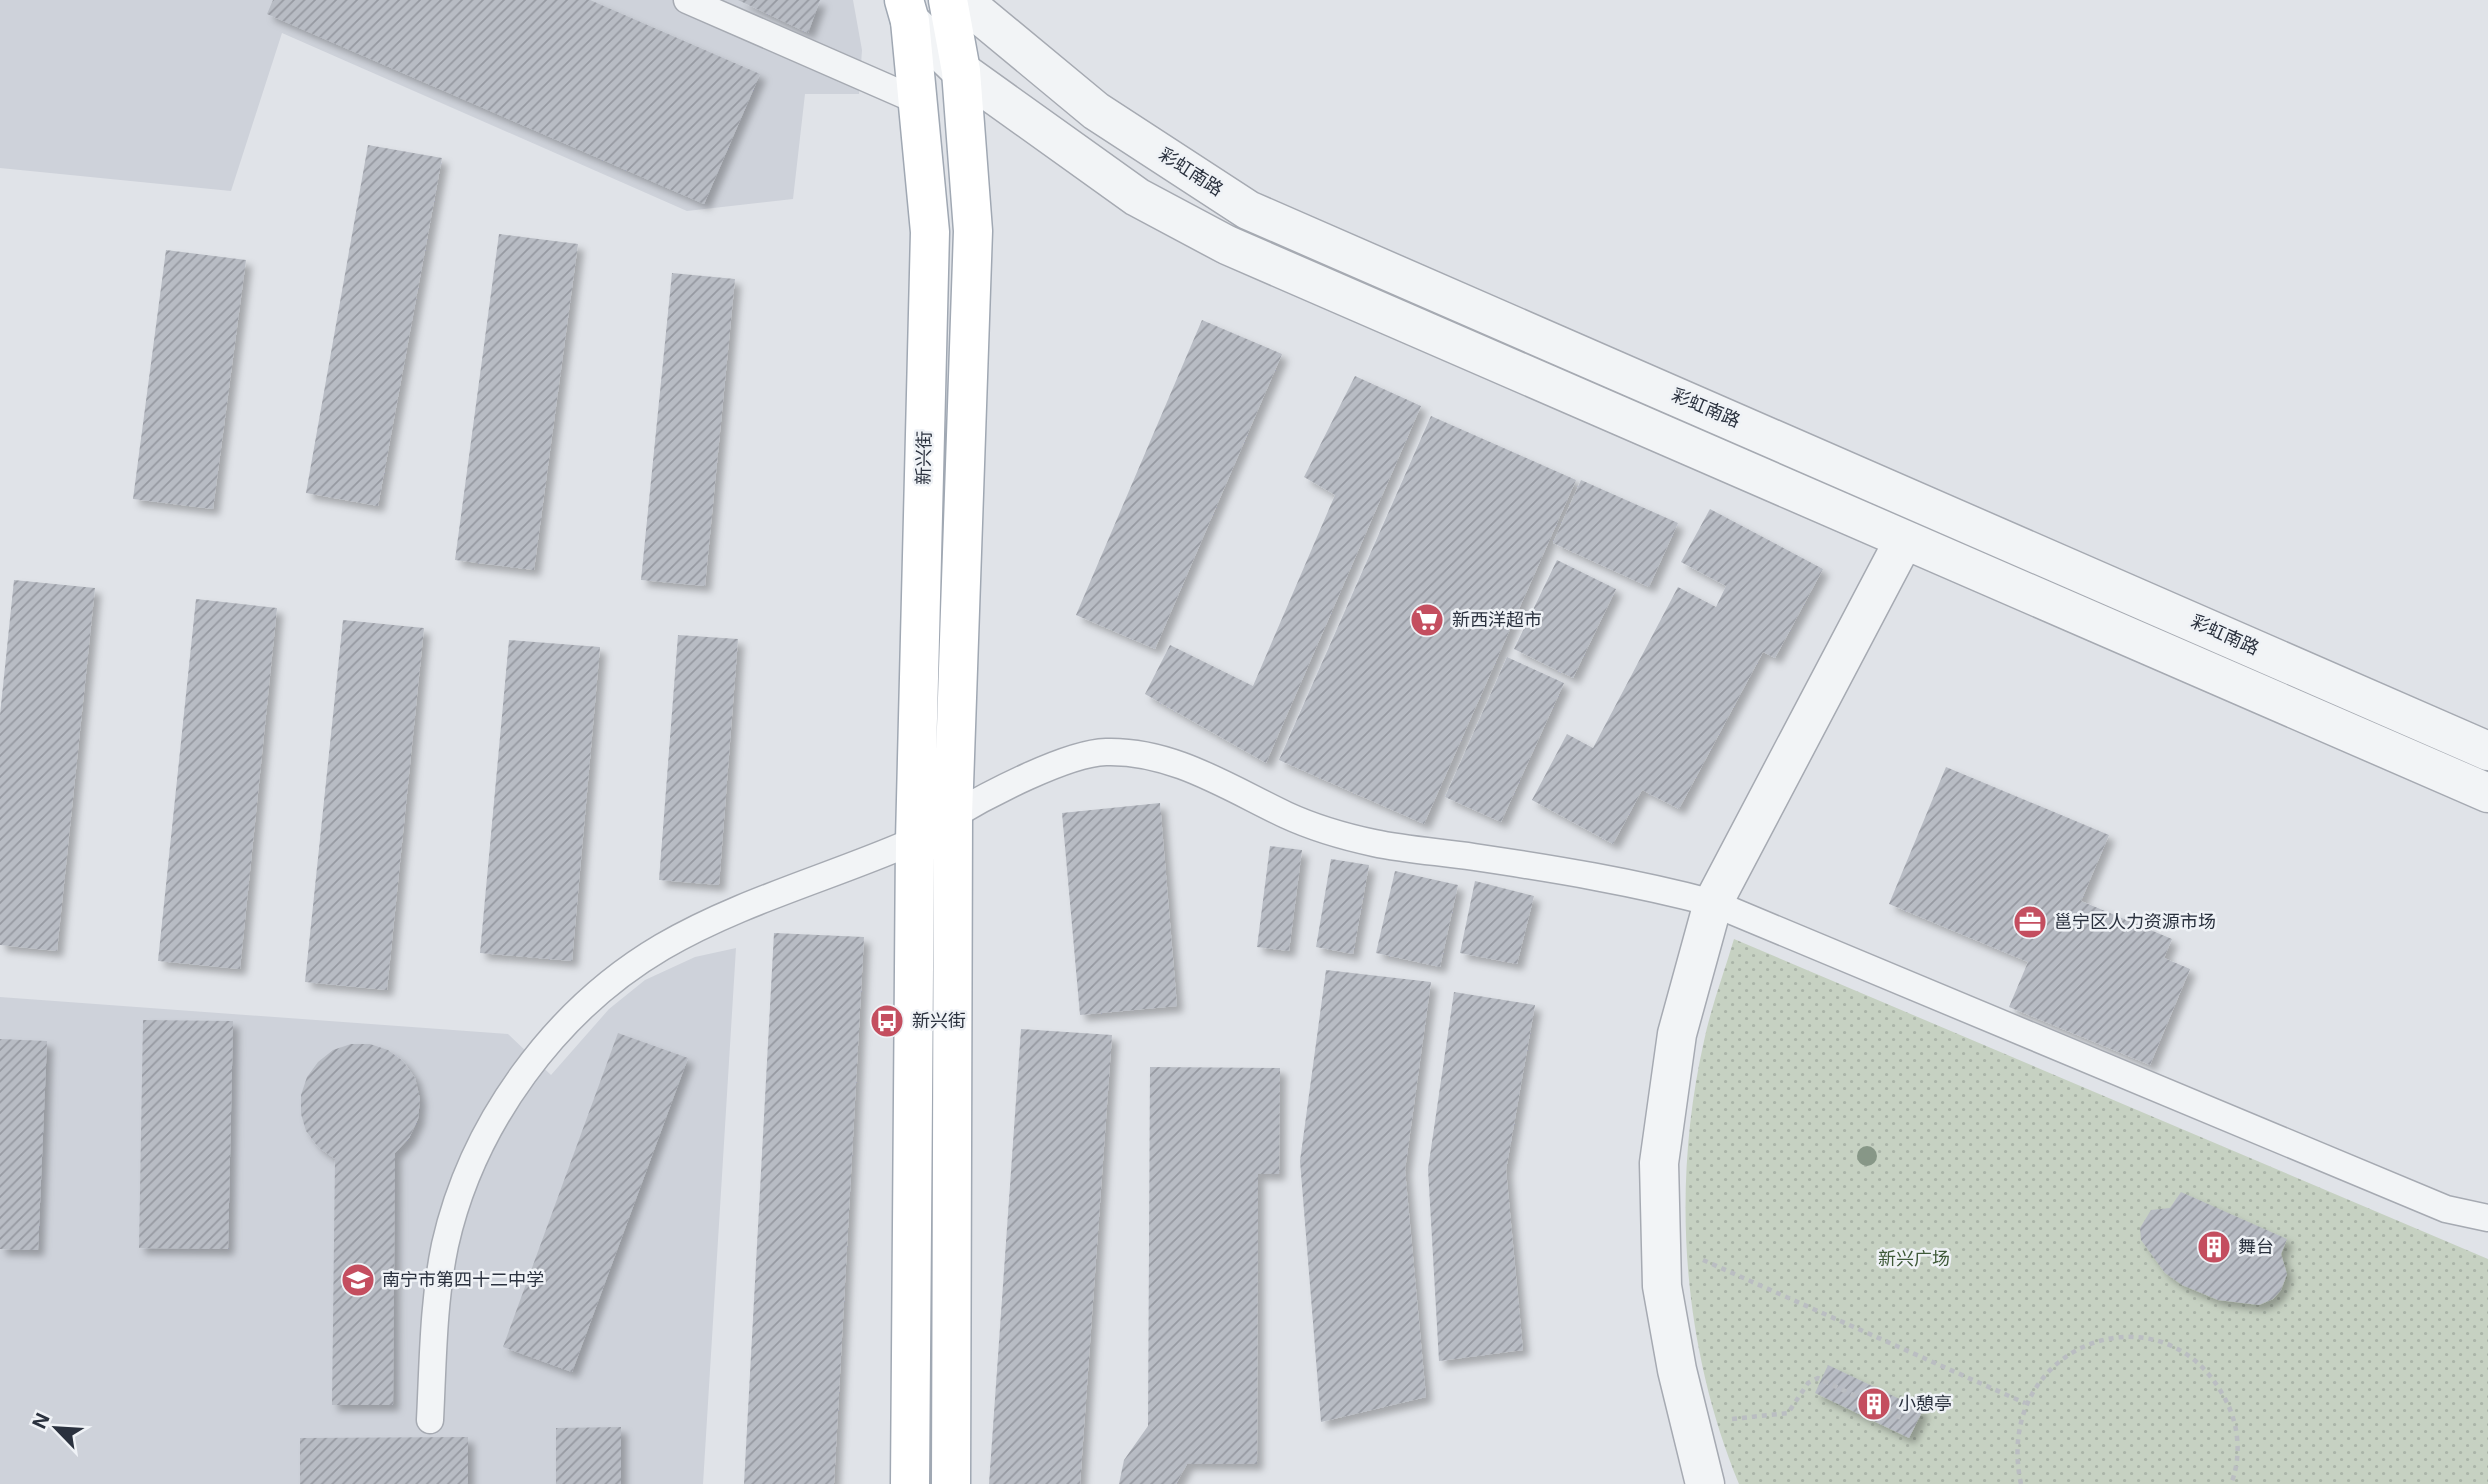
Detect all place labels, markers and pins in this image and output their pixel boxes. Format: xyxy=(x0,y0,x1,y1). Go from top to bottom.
supermarket icon: 新西洋超市 xyxy=(1408,601,1446,639)
place label: 新西洋超市 xyxy=(1452,609,1542,630)
office icon: 邕宁区人力资源市场 xyxy=(2011,903,2049,941)
place label: 邕宁区人力资源市场 xyxy=(2054,911,2216,932)
bus stop icon: 新兴街 xyxy=(868,1002,906,1040)
place label: 新兴街 xyxy=(912,1010,966,1031)
building icon: 舞台 xyxy=(2195,1228,2233,1266)
place label: 舞台 xyxy=(2238,1236,2274,1257)
school or university icon: 南宁市第四十二中学 xyxy=(339,1261,377,1299)
place label: 南宁市第四十二中学 xyxy=(382,1269,544,1290)
building icon: 小憩亭 xyxy=(1855,1385,1893,1423)
place label: 小憩亭 xyxy=(1898,1393,1952,1414)

